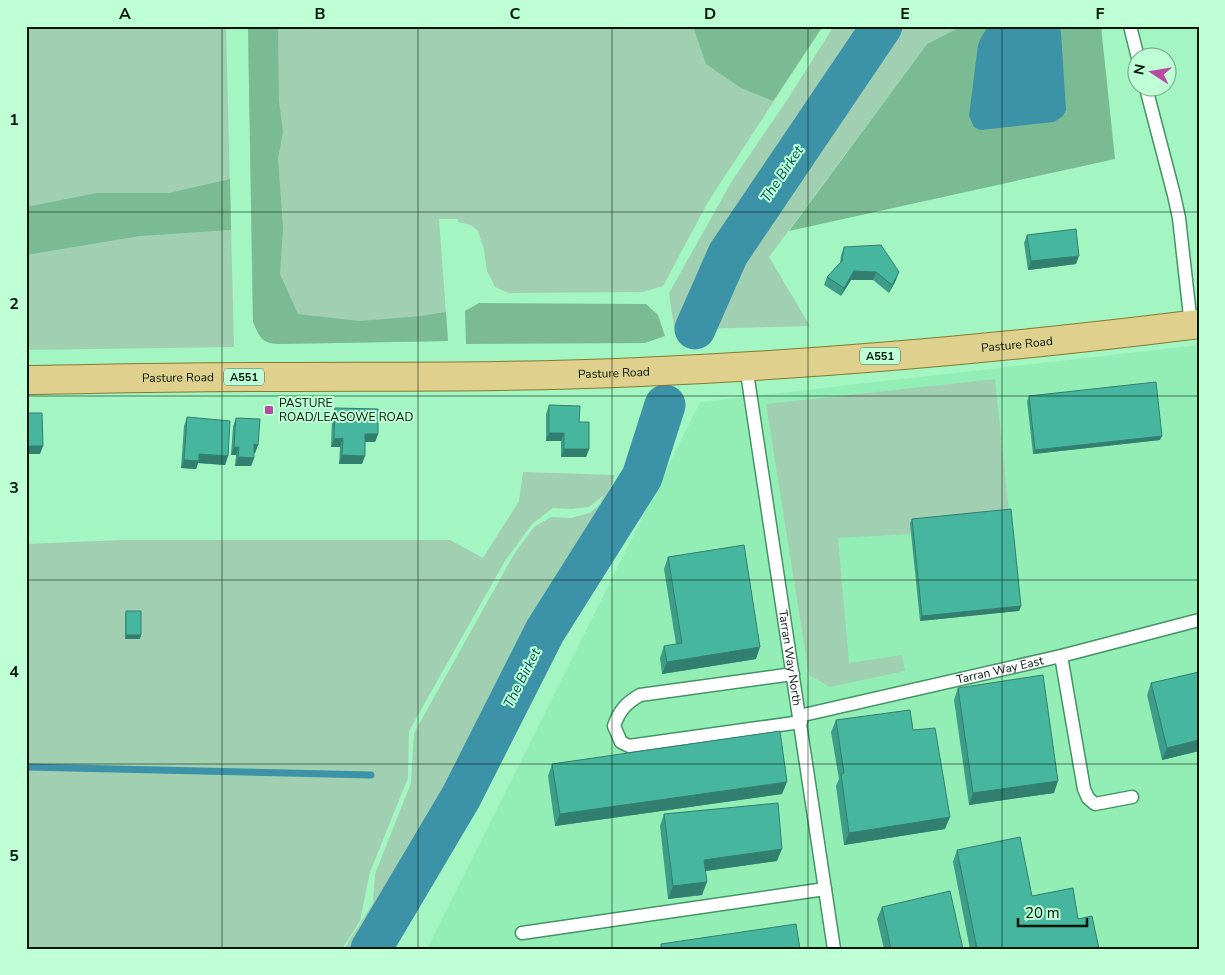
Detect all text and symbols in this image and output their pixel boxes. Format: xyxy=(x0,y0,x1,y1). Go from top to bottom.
text: A xyxy=(119,3,131,25)
text: B xyxy=(314,3,326,25)
text: C xyxy=(510,3,521,25)
text: D xyxy=(704,3,716,25)
text: E xyxy=(900,3,910,25)
text: F xyxy=(1096,3,1105,25)
north arrow xyxy=(1128,48,1178,98)
text: N xyxy=(1129,62,1150,77)
text: 1 xyxy=(9,109,19,131)
water label: The Birket xyxy=(756,141,808,206)
text: 2 xyxy=(9,293,19,315)
street label: Pasture Road xyxy=(980,333,1054,356)
road number: A551 xyxy=(860,348,900,364)
street label: Pasture Road xyxy=(578,364,650,382)
road number: A551 xyxy=(224,368,264,386)
street label: Pasture Road xyxy=(142,369,214,386)
place label: PASTURE ROAD/LEASOWE ROAD xyxy=(279,395,413,425)
marker: PASTURE ROAD/LEASOWE ROAD xyxy=(263,404,275,416)
text: 3 xyxy=(9,477,19,499)
street label: Tarran Way North xyxy=(775,609,805,707)
water label: The Birket xyxy=(499,644,546,711)
street label: Tarran Way East xyxy=(955,652,1046,688)
text: 4 xyxy=(9,661,19,683)
text: 5 xyxy=(9,845,19,867)
scale bar xyxy=(1018,895,1086,927)
text: 20 m xyxy=(1025,903,1060,923)

